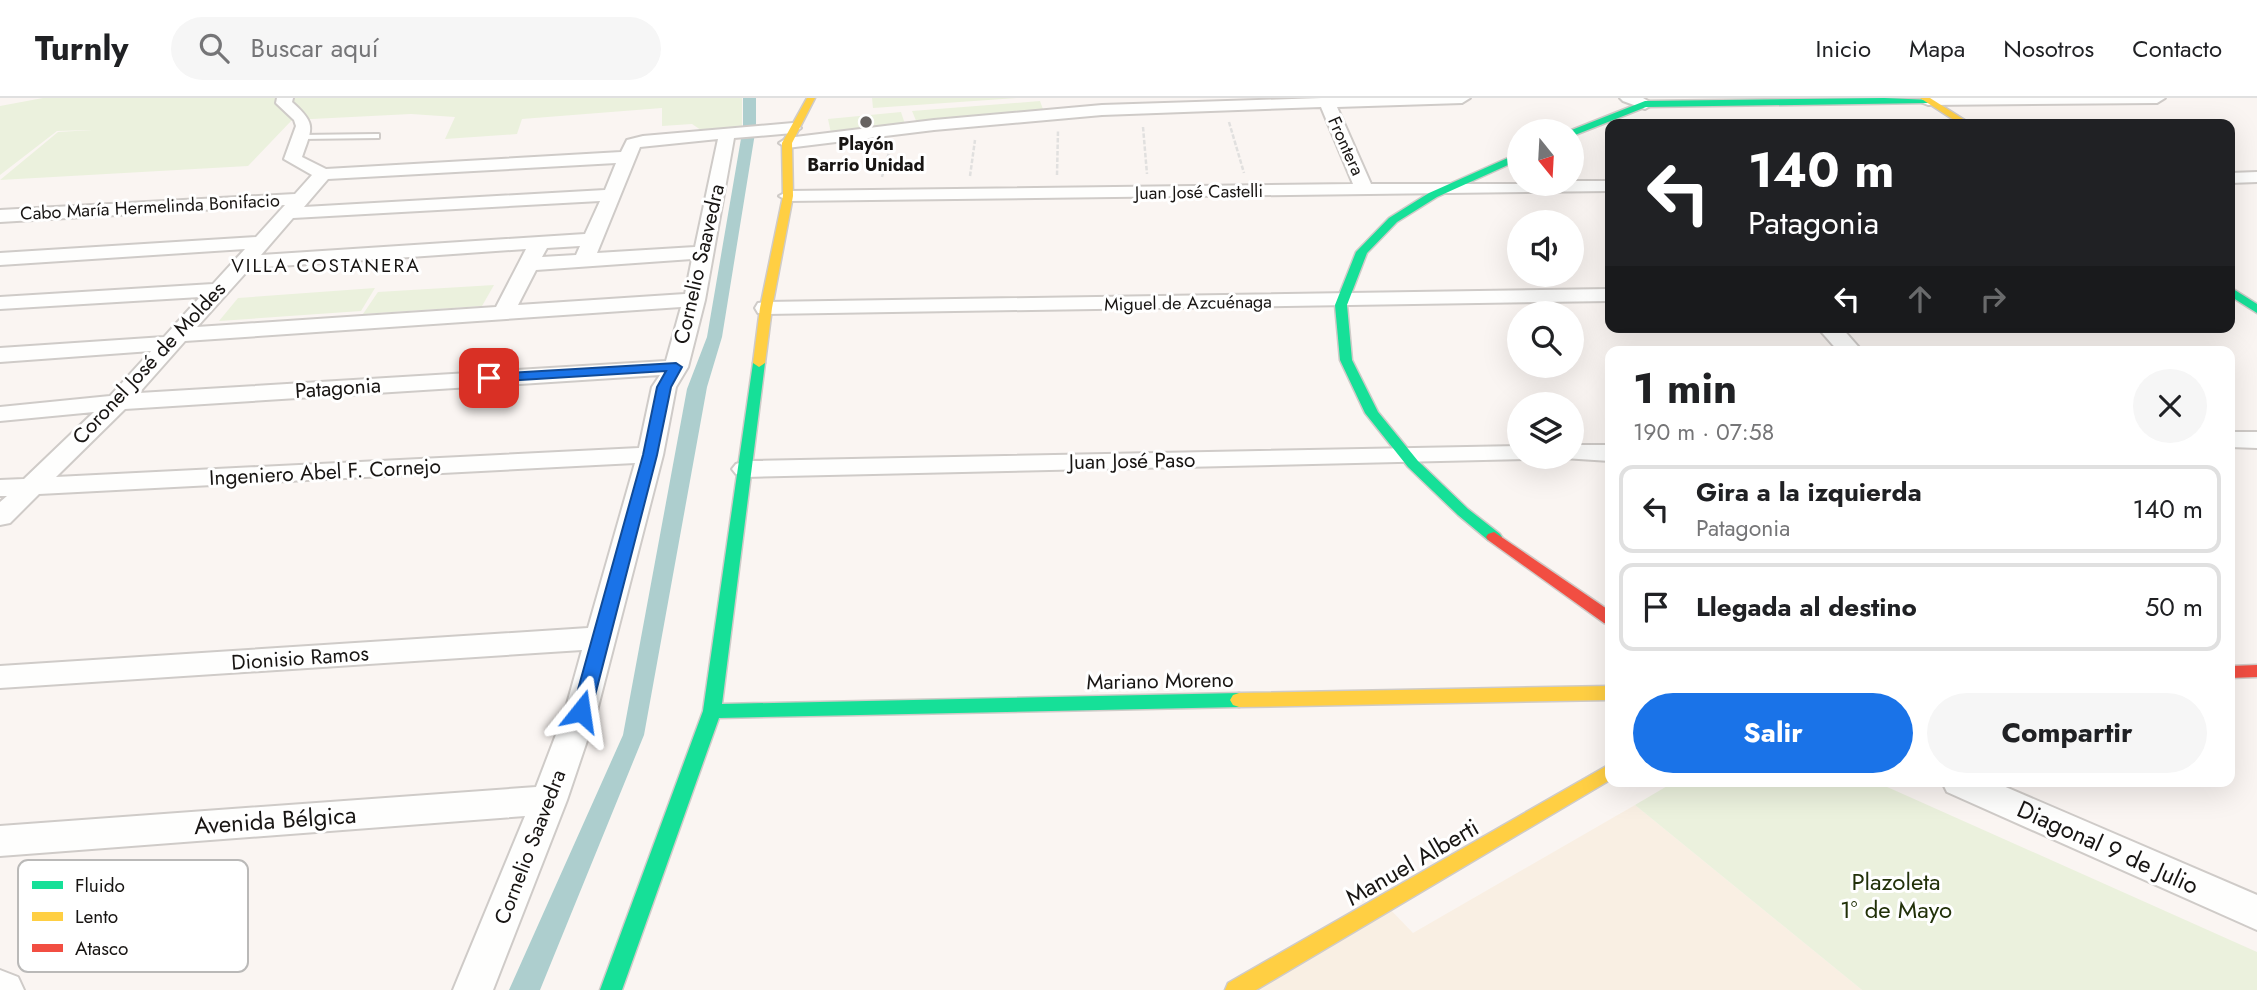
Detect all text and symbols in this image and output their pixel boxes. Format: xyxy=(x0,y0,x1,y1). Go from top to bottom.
search box xyxy=(171,17,661,80)
text: Turnly xyxy=(35,25,129,72)
icon: search xyxy=(195,29,233,67)
text: Buscar aquí xyxy=(251,29,379,67)
text: Inicio xyxy=(1816,31,1871,66)
text: Mapa xyxy=(1909,31,1965,66)
text: Nosotros xyxy=(2003,31,2094,66)
text: Contacto xyxy=(2132,31,2222,66)
street label: Frontera xyxy=(1321,112,1371,180)
marker: Playón Barrio Unidad xyxy=(858,114,874,130)
north arrow xyxy=(1507,119,1584,196)
map controls xyxy=(1507,119,1584,469)
place label: Playón Barrio Unidad xyxy=(807,131,925,178)
text: 140 m xyxy=(1748,135,1894,205)
icon: left xyxy=(1633,147,1724,238)
street label: Juan José Castelli xyxy=(1133,178,1263,206)
street label: Cornelio Saavedra xyxy=(666,181,732,347)
street label: Cabo María Hermelinda Bonifacio xyxy=(20,187,281,227)
text: Patagonia xyxy=(1748,200,1879,246)
button: sound xyxy=(1507,210,1584,287)
district label: VILLA COSTANERA xyxy=(231,252,421,279)
street label: Coronel José de Moldes xyxy=(65,275,233,451)
icon: left xyxy=(1828,280,1866,318)
icon: ahead xyxy=(1901,280,1939,318)
icon: right xyxy=(1974,280,2012,318)
street label: Miguel de Azcuénaga xyxy=(1104,289,1272,317)
button: search xyxy=(1507,301,1584,378)
pin xyxy=(459,348,519,408)
text: 1 min xyxy=(1633,358,1737,419)
icon: arrive xyxy=(470,359,508,397)
button: close xyxy=(2133,369,2207,443)
street label: Patagonia xyxy=(294,370,382,406)
button: layers xyxy=(1507,392,1584,469)
text: 190 m · 07:58 xyxy=(1633,415,1774,449)
street label: Juan José Paso xyxy=(1066,445,1195,477)
street label: Ingeniero Abel F. Cornejo xyxy=(208,451,442,493)
text: Gira a la izquierda xyxy=(1696,473,1922,511)
icon: left xyxy=(1637,490,1675,528)
text: 140 m xyxy=(2132,490,2203,528)
text: Patagonia xyxy=(1696,511,1790,545)
icon: arrive xyxy=(1637,588,1675,626)
text: Llegada al destino xyxy=(1696,588,1917,626)
text: 50 m xyxy=(2145,588,2203,626)
street label: Dionisio Ramos xyxy=(230,638,370,678)
street label: Mariano Moreno xyxy=(1086,665,1234,697)
position arrow xyxy=(544,674,618,748)
button: Salir xyxy=(1633,693,1913,773)
button: Compartir xyxy=(1927,693,2207,773)
street label: Cornelio Saavedra xyxy=(487,765,573,929)
street label: Diagonal 9 de Julio xyxy=(2012,791,2204,903)
street label: Avenida Bélgica xyxy=(193,797,357,843)
street label: Manuel Alberti xyxy=(1339,810,1485,914)
legend xyxy=(18,860,248,972)
park label: Plazoleta 1° de Mayo xyxy=(1840,864,1952,927)
text: Fluido xyxy=(75,872,125,899)
text: Lento xyxy=(75,903,118,930)
text: Atasco xyxy=(75,935,128,962)

